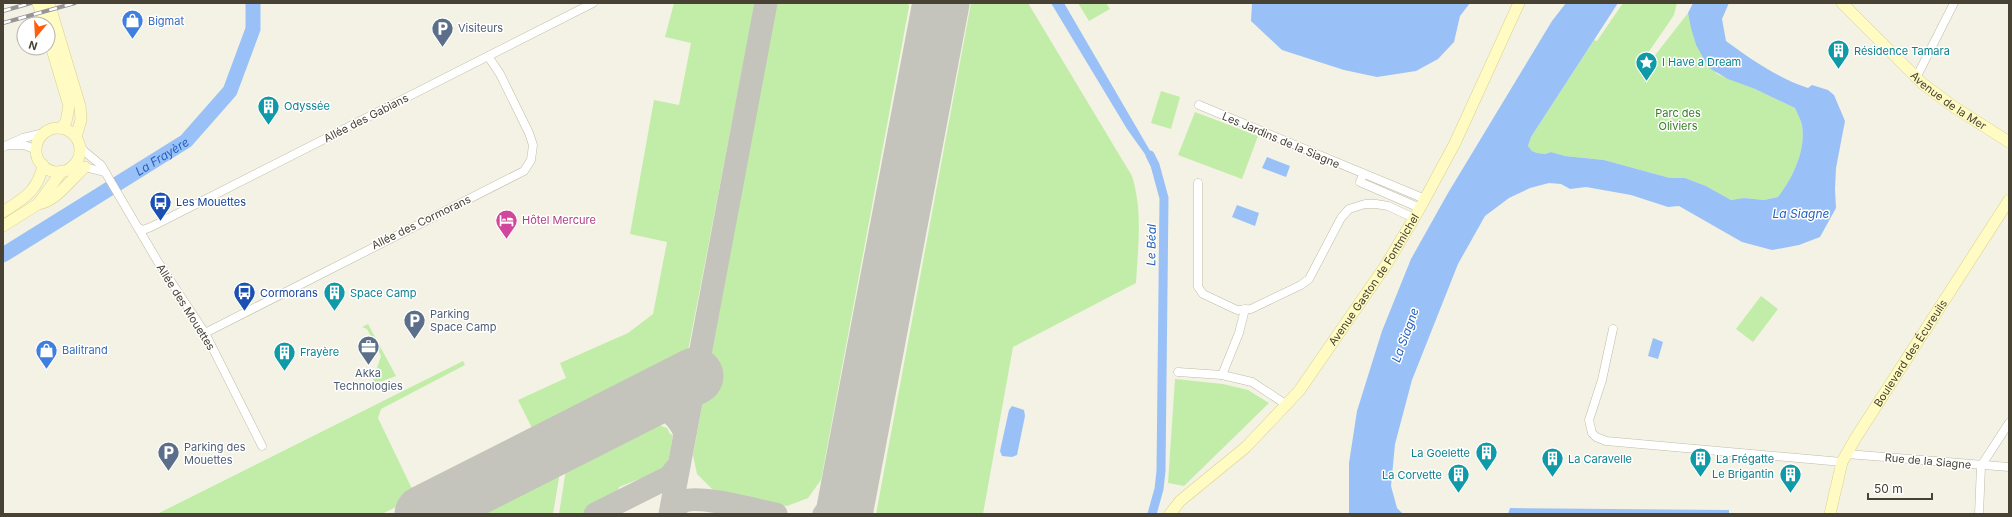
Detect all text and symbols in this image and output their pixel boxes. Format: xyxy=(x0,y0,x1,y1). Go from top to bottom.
shop icon: Bigmat xyxy=(119,8,145,41)
place label: Bigmat xyxy=(148,14,184,28)
parking icon: Visiteurs xyxy=(430,15,456,48)
north arrow xyxy=(16,16,56,56)
place label: Visiteurs xyxy=(458,21,503,35)
text: N xyxy=(27,38,39,53)
building icon: Résidence Tamara xyxy=(1826,38,1852,71)
place label: Résidence Tamara xyxy=(1854,44,1950,58)
place icon: I Have a Dream xyxy=(1634,49,1660,82)
place label: I Have a Dream xyxy=(1662,55,1741,69)
street label: Avenue de la Mer xyxy=(1908,69,1989,133)
street label: Allée des Gabians xyxy=(321,91,411,145)
building icon: Odyssée xyxy=(255,93,281,126)
place label: Odyssée xyxy=(284,99,330,113)
park label: Parc des Oliviers xyxy=(1655,106,1701,133)
street label: Les Jardins de la Siagne xyxy=(1220,109,1342,171)
water label: La Frayère xyxy=(132,134,191,178)
bus stop icon: Les Mouettes xyxy=(148,189,174,222)
street label: Allée des Cormorans xyxy=(369,192,473,252)
place label: Les Mouettes xyxy=(176,195,246,209)
water label: La Siagne xyxy=(1773,206,1830,221)
hotel icon: Hôtel Mercure xyxy=(493,207,519,240)
street label: Avenue Gaston de Fontmichel xyxy=(1325,211,1422,348)
place label: Hôtel Mercure xyxy=(522,213,596,227)
water label: Le Béal xyxy=(1143,224,1159,266)
street label: Allée des Mouettes xyxy=(154,261,218,353)
bus stop icon: Cormorans xyxy=(231,280,257,313)
building icon: Space Camp xyxy=(322,280,348,313)
place label: Cormorans xyxy=(260,286,318,300)
place label: Space Camp xyxy=(350,286,417,300)
street label: Boulevard des Écureuils xyxy=(1871,297,1950,409)
water label: La Siagne xyxy=(1388,306,1422,364)
parking icon: Parking Space Camp xyxy=(402,307,428,340)
place label: Parking Space Camp xyxy=(430,307,497,334)
office icon: Akka Technologies xyxy=(355,334,381,367)
shop icon: Balitrand xyxy=(34,337,60,370)
building icon: Frayère xyxy=(272,339,298,372)
place label: Balitrand xyxy=(62,343,108,357)
place label: Frayère xyxy=(300,345,339,359)
place label: Akka Technologies xyxy=(333,366,403,393)
parking icon: Parking des Mouettes xyxy=(156,440,182,473)
place label: Parking des Mouettes xyxy=(184,440,246,467)
building icon: La Goelette xyxy=(1473,440,1499,473)
place label: La Goelette xyxy=(1411,446,1470,460)
building icon: La Caravelle xyxy=(1539,446,1565,479)
building icon: La Frégatte xyxy=(1687,446,1713,479)
street label: Rue de la Siagne xyxy=(1884,450,1972,472)
place label: La Caravelle xyxy=(1568,452,1632,466)
place label: La Frégatte xyxy=(1716,452,1774,466)
building icon: Le Brigantin xyxy=(1777,461,1803,494)
building icon: La Corvette xyxy=(1445,462,1471,495)
place label: Le Brigantin xyxy=(1712,467,1774,481)
place label: La Corvette xyxy=(1382,468,1442,482)
scale bar xyxy=(1868,475,1932,501)
text: 50 m xyxy=(1874,481,1903,496)

